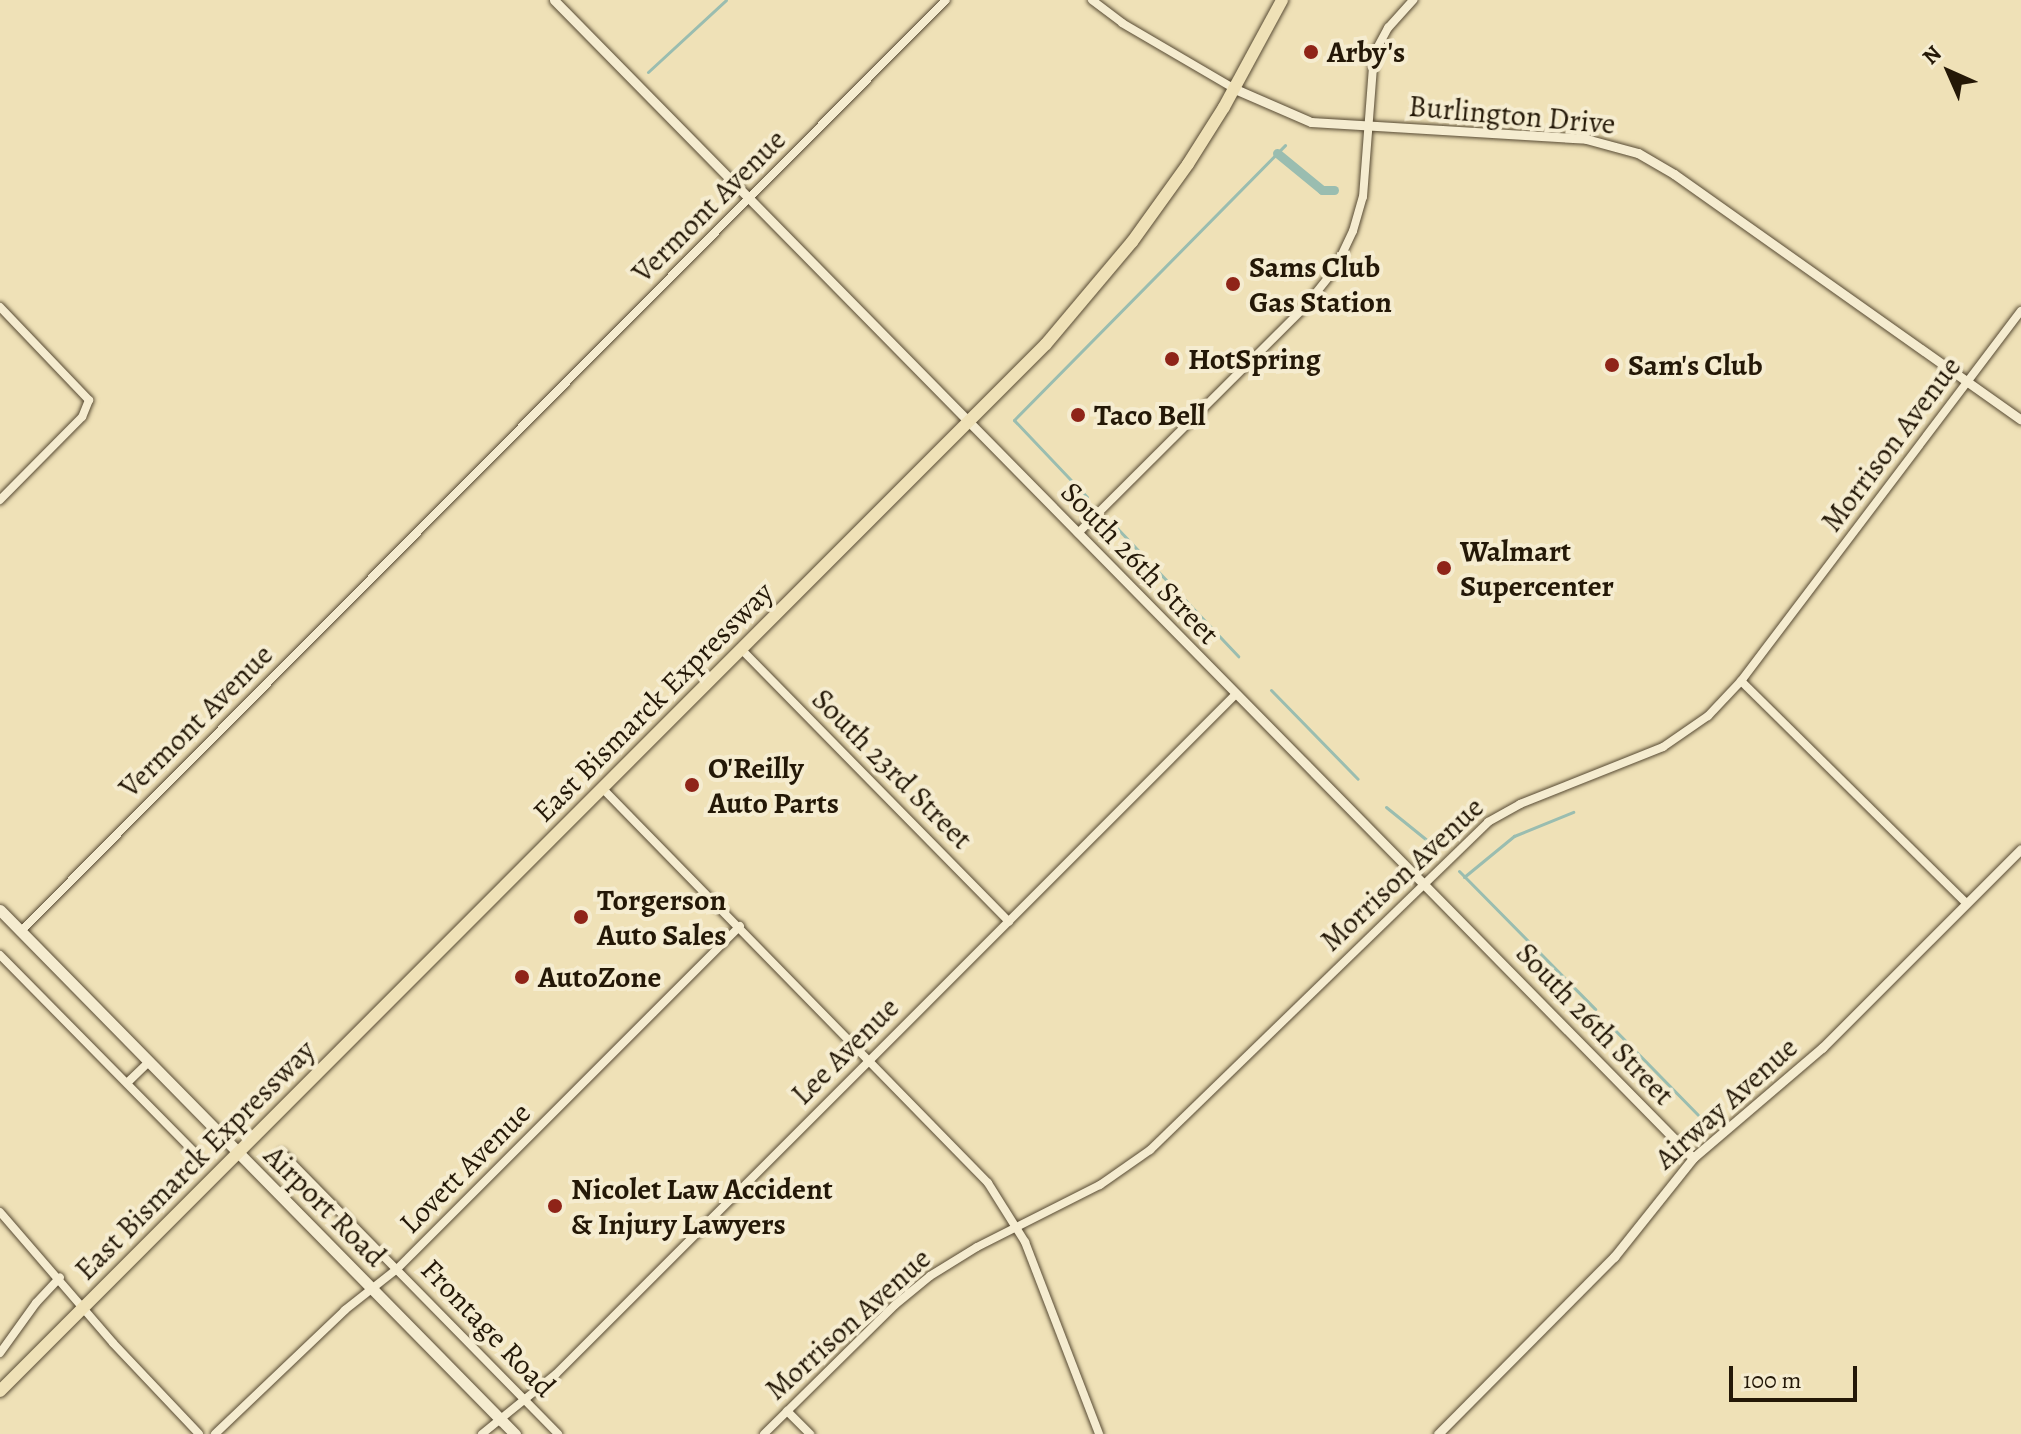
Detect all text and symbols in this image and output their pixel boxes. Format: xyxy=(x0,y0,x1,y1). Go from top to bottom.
north arrow xyxy=(1909,32,1989,112)
place label: Arby's xyxy=(1327,34,1405,70)
text: N xyxy=(1916,39,1948,71)
marker: Arby's xyxy=(1302,43,1320,61)
street label: Burlington Drive xyxy=(1407,88,1617,142)
street label: Vermont Avenue xyxy=(625,122,793,290)
place label: Sams Club Gas Station xyxy=(1249,249,1392,320)
marker: Sams Club Gas Station xyxy=(1224,275,1242,293)
place label: HotSpring xyxy=(1188,341,1321,377)
place label: Sam's Club xyxy=(1628,347,1763,383)
street label: Morrison Avenue xyxy=(1813,349,1969,539)
marker: HotSpring xyxy=(1163,350,1181,368)
marker: Sam's Club xyxy=(1603,356,1621,374)
place label: Taco Bell xyxy=(1094,397,1206,433)
marker: Taco Bell xyxy=(1069,406,1087,424)
street label: South 26th Street xyxy=(1053,474,1227,652)
place label: Walmart Supercenter xyxy=(1460,533,1614,604)
marker: Walmart Supercenter xyxy=(1435,559,1453,577)
street label: East Bismarck Expressway xyxy=(525,574,781,830)
street label: Vermont Avenue xyxy=(112,637,280,805)
street label: South 23rd Street xyxy=(804,681,980,857)
place label: O'Reilly Auto Parts xyxy=(708,750,839,820)
marker: O'Reilly Auto Parts xyxy=(683,776,701,794)
street label: Morrison Avenue xyxy=(1313,789,1491,959)
place label: Torgerson Auto Sales xyxy=(597,882,726,952)
marker: Torgerson Auto Sales xyxy=(572,908,590,926)
street label: South 26th Street xyxy=(1508,935,1682,1113)
place label: AutoZone xyxy=(538,959,661,995)
marker: AutoZone xyxy=(513,968,531,986)
street label: Lee Avenue xyxy=(784,990,906,1112)
street label: Airway Avenue xyxy=(1647,1029,1805,1177)
street label: East Bismarck Expressway xyxy=(67,1032,323,1288)
street label: Lovett Avenue xyxy=(392,1095,538,1241)
street label: Airport Road xyxy=(257,1138,393,1274)
place label: Nicolet Law Accident & Injury Lawyers xyxy=(571,1171,833,1242)
marker: Nicolet Law Accident & Injury Lawyers xyxy=(546,1197,564,1215)
street label: Morrison Avenue xyxy=(758,1240,938,1408)
street label: Frontage Road xyxy=(413,1251,563,1405)
scale bar xyxy=(1733,1350,1861,1400)
text: 100 m xyxy=(1743,1364,1802,1396)

